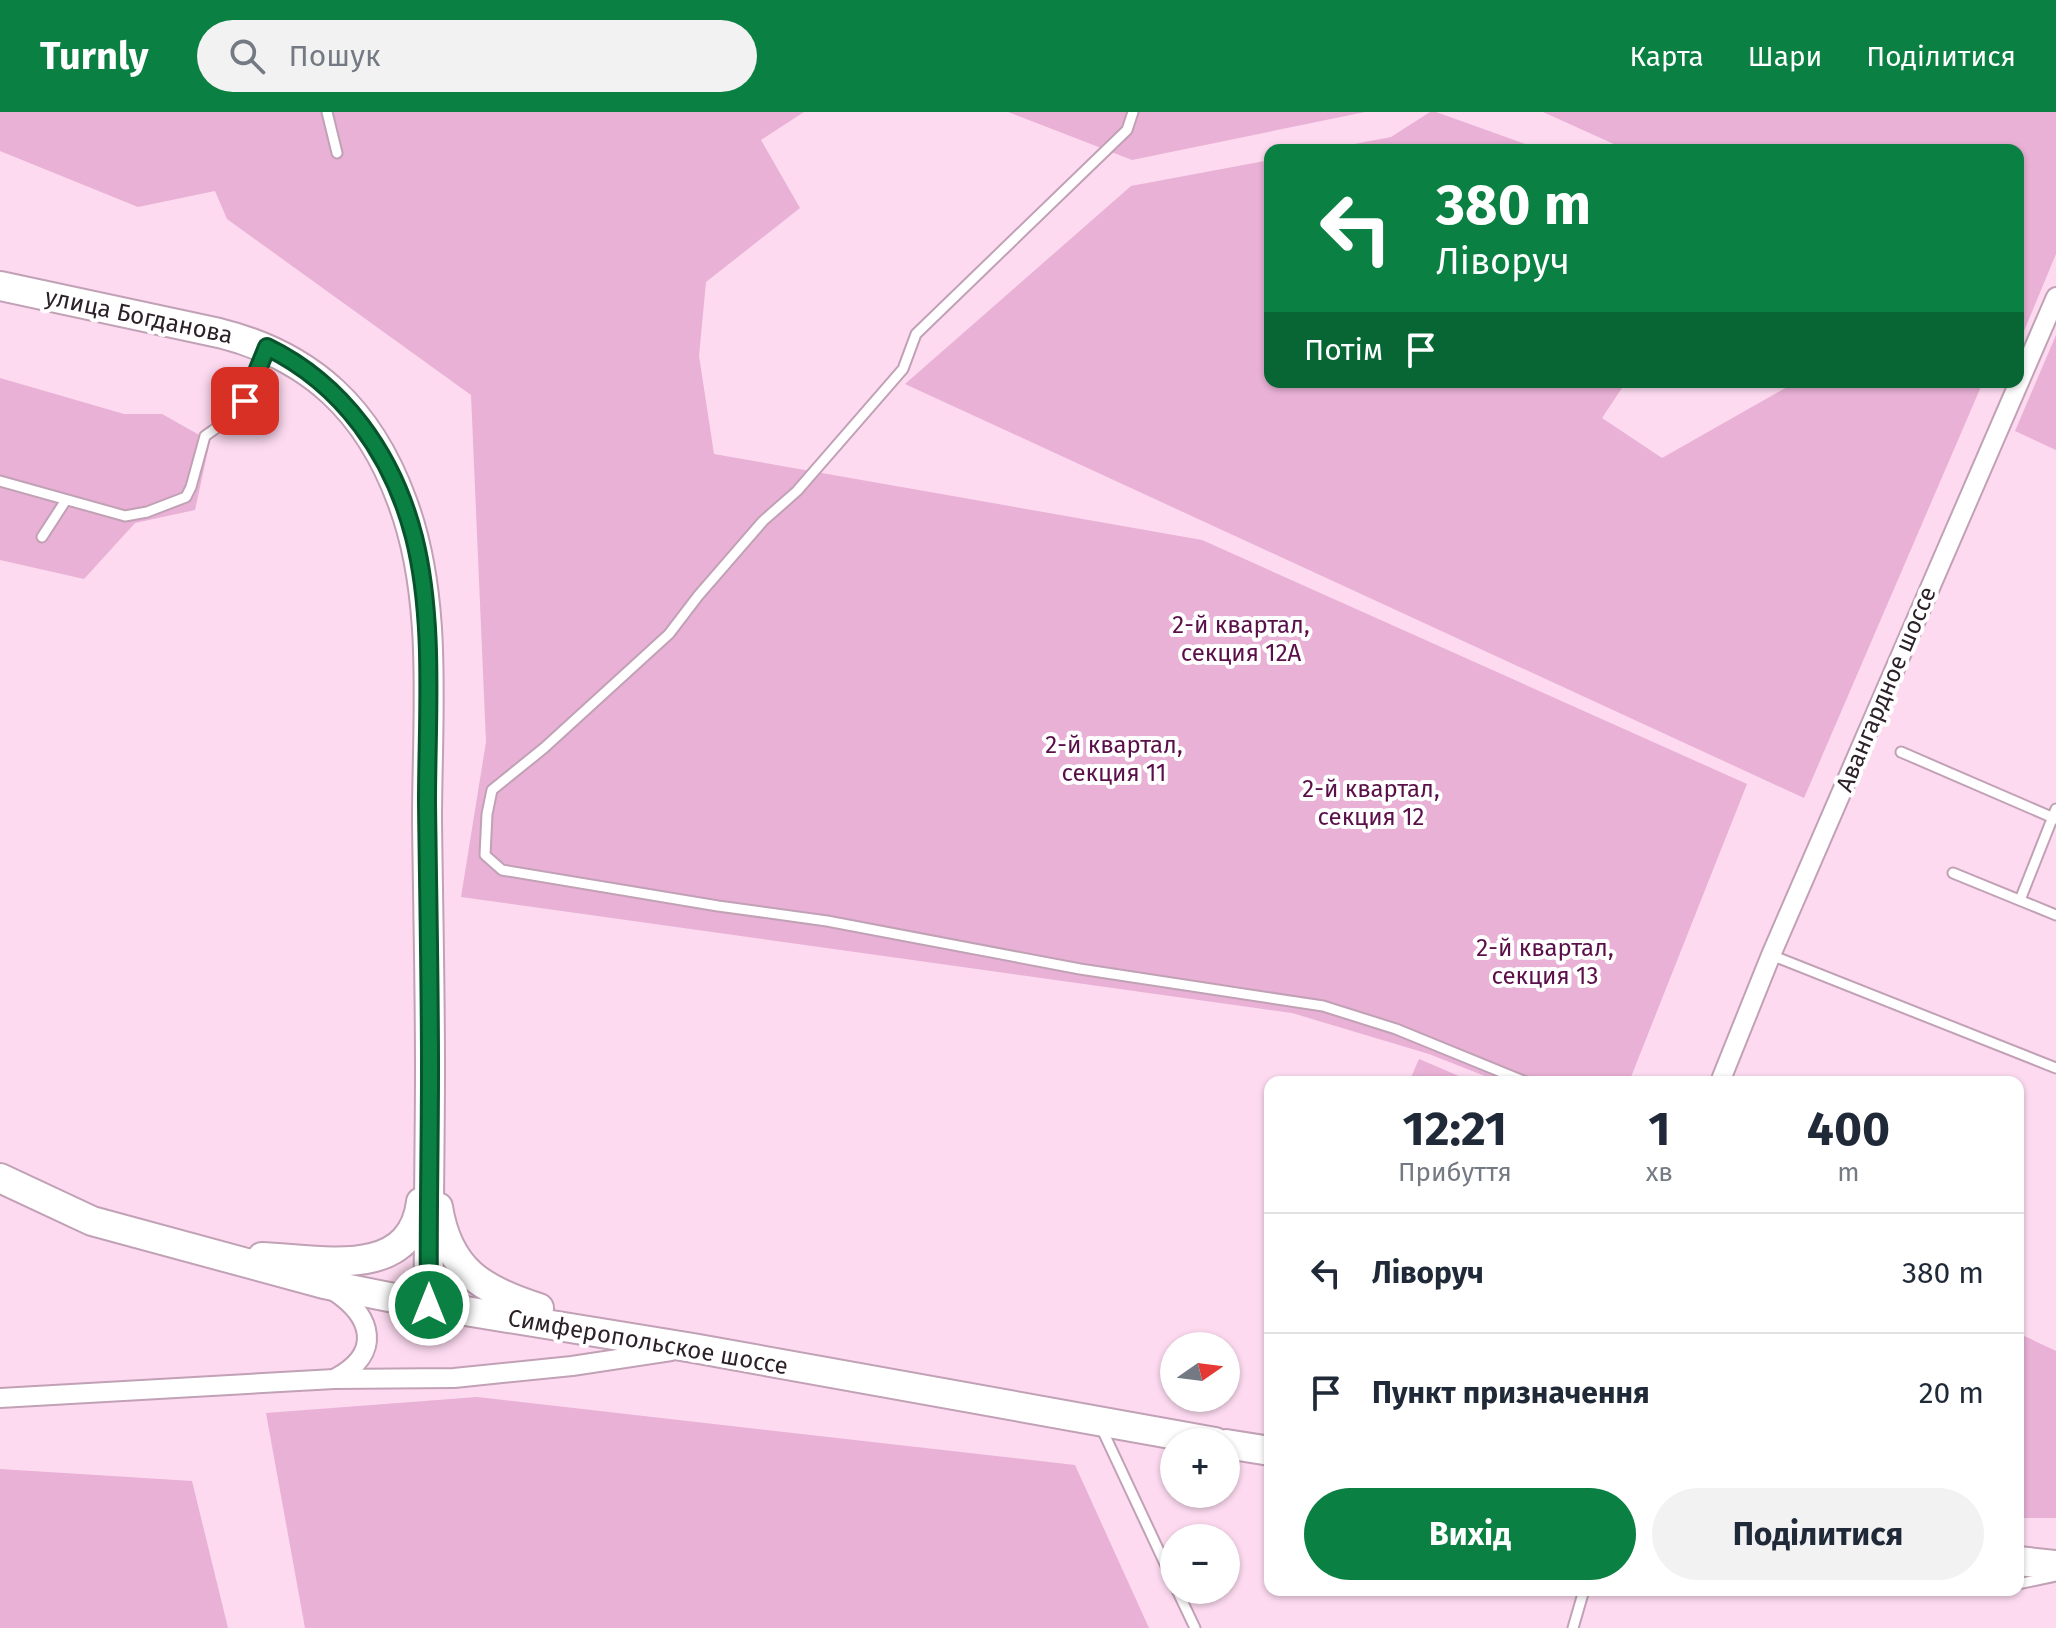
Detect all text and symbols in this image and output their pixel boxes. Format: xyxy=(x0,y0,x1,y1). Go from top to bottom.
search box xyxy=(197,20,757,92)
text: Turnly xyxy=(40,33,149,79)
icon: search xyxy=(225,34,269,78)
text: Пошук xyxy=(289,38,380,74)
text: Карта xyxy=(1630,40,1704,73)
text: Шари xyxy=(1748,40,1822,73)
text: Поділитися xyxy=(1866,40,2016,73)
text: 380 m xyxy=(1436,172,1591,239)
icon: left xyxy=(1304,176,1408,280)
text: Ліворуч xyxy=(1436,240,1570,284)
street label: улица Богданова xyxy=(43,282,235,350)
icon: arrive xyxy=(1399,328,1443,372)
text: Потім xyxy=(1304,332,1383,368)
pin xyxy=(211,367,279,435)
icon: arrive xyxy=(223,379,267,423)
street label: Авангардное шоссе xyxy=(1830,582,1942,796)
park label: 2-й квартал, секция 12А xyxy=(1172,611,1310,667)
park label: 2-й квартал, секция 11 xyxy=(1045,731,1183,787)
park label: 2-й квартал, секция 12 xyxy=(1302,775,1440,831)
park label: 2-й квартал, секция 13 xyxy=(1476,934,1614,990)
text: 12:21 xyxy=(1403,1100,1507,1158)
text: 1 xyxy=(1648,1100,1670,1158)
text: 400 xyxy=(1807,1100,1890,1158)
text: Прибуття xyxy=(1398,1157,1512,1188)
text: хв xyxy=(1646,1157,1673,1188)
text: m xyxy=(1837,1157,1860,1188)
icon: left xyxy=(1304,1251,1348,1295)
text: Ліворуч xyxy=(1372,1255,1484,1291)
text: 380 m xyxy=(1902,1255,1984,1291)
position arrow xyxy=(387,1263,471,1347)
street label: Симферопольское шоссе xyxy=(506,1304,790,1380)
north arrow xyxy=(1160,1332,1240,1412)
map controls xyxy=(1160,1332,1240,1604)
icon: arrive xyxy=(1304,1371,1348,1415)
text: Пункт призначення xyxy=(1372,1375,1650,1411)
text: 20 m xyxy=(1919,1375,1984,1411)
button: + xyxy=(1160,1428,1240,1508)
button: Вихід xyxy=(1304,1488,1636,1580)
button: Поділитися xyxy=(1652,1488,1984,1580)
button: − xyxy=(1160,1524,1240,1604)

